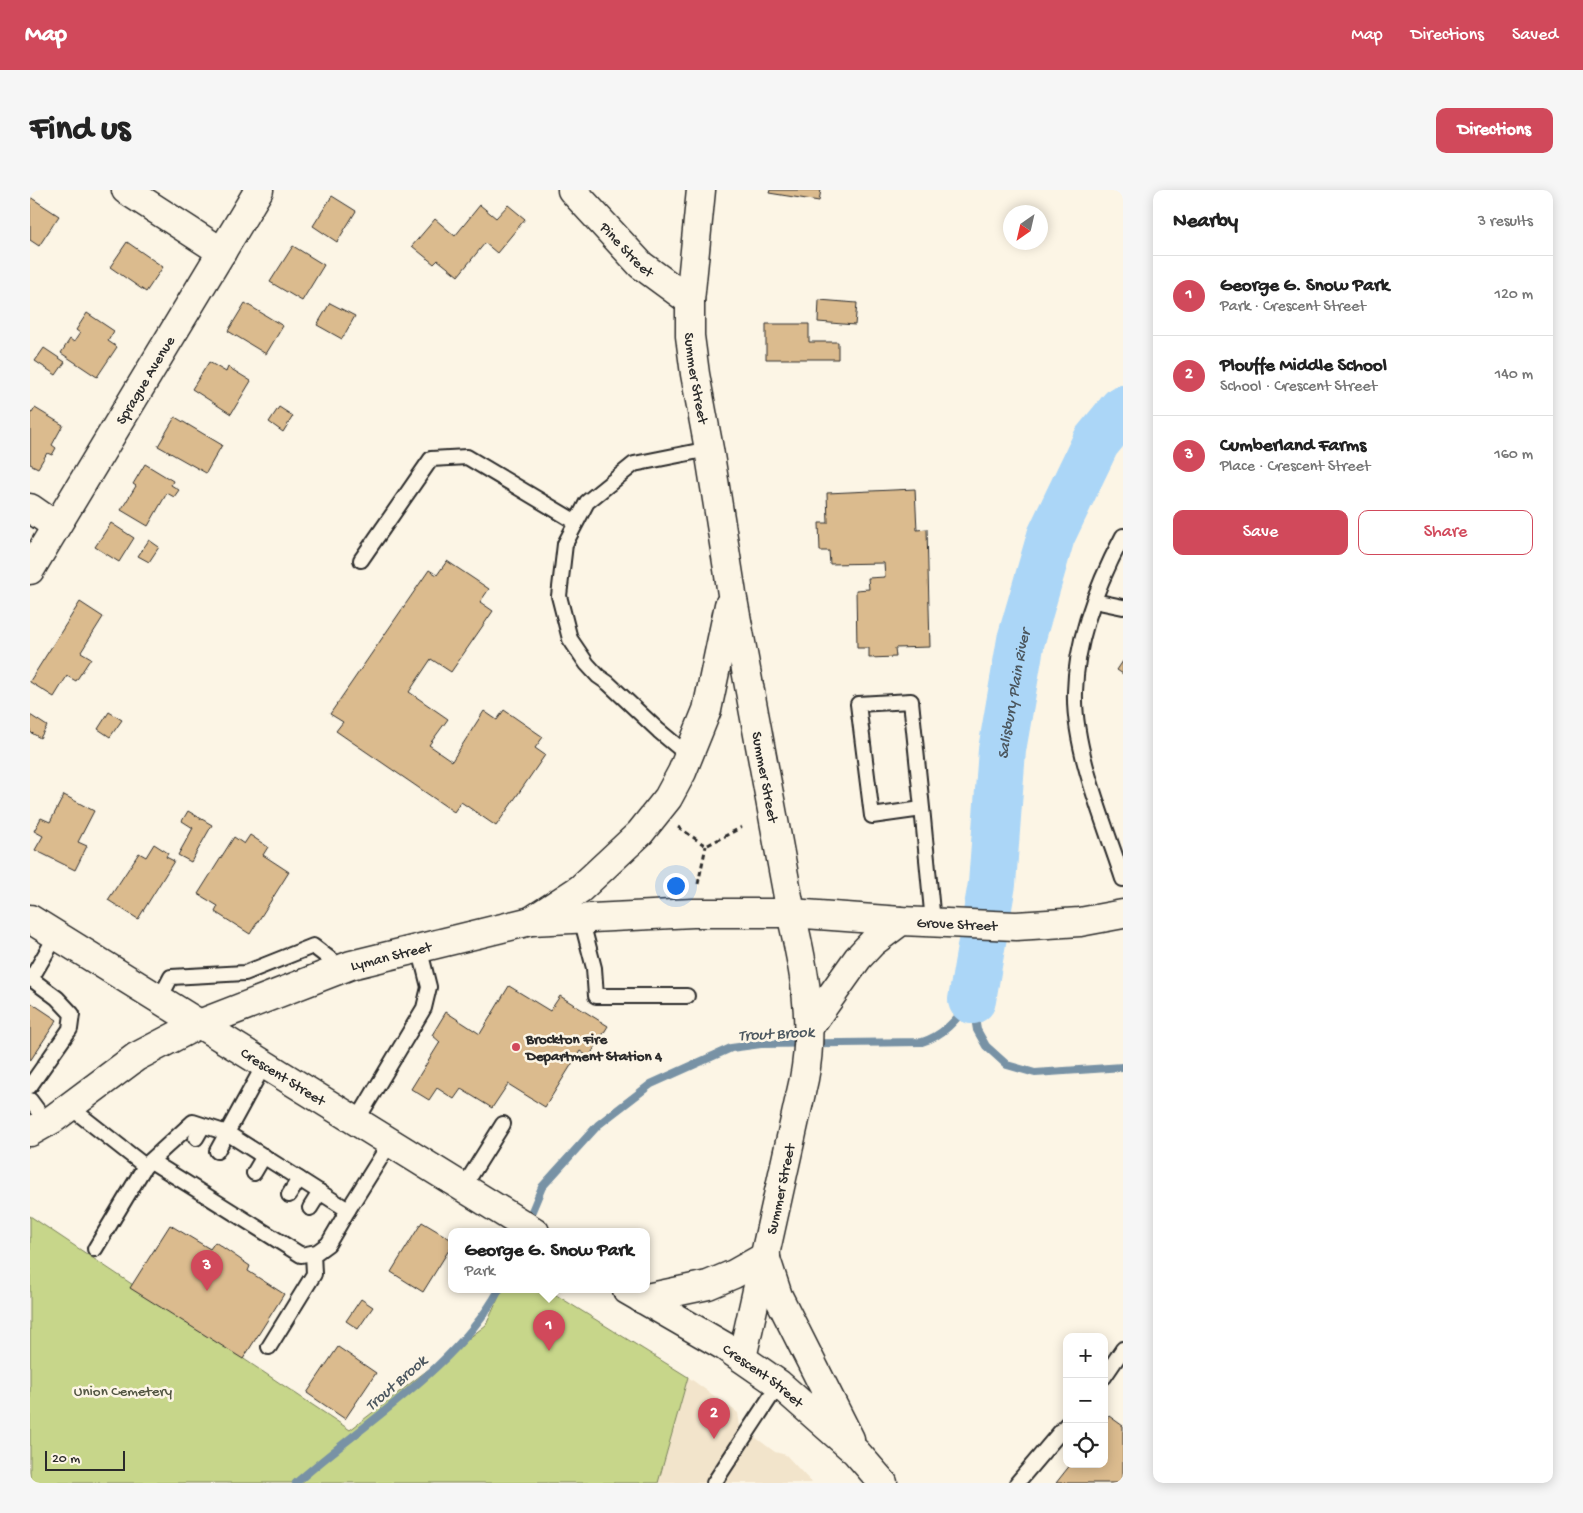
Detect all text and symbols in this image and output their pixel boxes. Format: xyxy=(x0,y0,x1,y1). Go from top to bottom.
text: Map xyxy=(25,21,67,50)
text: Map xyxy=(1351,25,1383,46)
text: Directions xyxy=(1411,25,1484,46)
text: Saved xyxy=(1512,25,1558,46)
button: Directions xyxy=(1436,108,1553,153)
text: Find us xyxy=(30,110,130,151)
north arrow xyxy=(1003,205,1048,250)
text: Nearby xyxy=(1173,210,1238,235)
text: 3 results xyxy=(1478,213,1533,232)
street label: Pine Street xyxy=(594,218,658,283)
text: George G. Snow Park xyxy=(1220,275,1389,298)
text: 1 xyxy=(1186,286,1192,305)
text: 120 m xyxy=(1494,286,1533,305)
text: Park · Crescent Street xyxy=(1220,298,1366,317)
street label: Summer Street xyxy=(679,332,711,427)
street label: Sprague Avenue xyxy=(113,333,180,428)
text: Plouffe Middle School xyxy=(1220,355,1387,378)
text: 2 xyxy=(1185,366,1193,385)
text: 140 m xyxy=(1495,366,1533,385)
text: School · Crescent Street xyxy=(1220,378,1377,397)
text: Cumberland Farms xyxy=(1220,435,1366,458)
text: 3 xyxy=(1185,446,1193,465)
text: 160 m xyxy=(1494,446,1533,465)
text: Place · Crescent Street xyxy=(1220,458,1370,477)
button: Save xyxy=(1173,510,1348,555)
button: Share xyxy=(1358,510,1533,555)
water label: Salisbury Plain River xyxy=(995,625,1037,760)
street label: Summer Street xyxy=(747,730,781,826)
your location xyxy=(663,873,689,899)
street label: Grove Street xyxy=(916,915,999,936)
street label: Lyman Street xyxy=(349,938,435,976)
water label: Trout Brook xyxy=(738,1024,816,1047)
place label: Brockton Fire Department Station 4 xyxy=(524,1031,663,1066)
marker: Brockton Fire Department Station 4 xyxy=(510,1041,522,1053)
street label: Crescent Street xyxy=(237,1045,330,1112)
street label: Summer Street xyxy=(764,1141,801,1236)
popup xyxy=(448,1228,650,1293)
text: George G. Snow Park xyxy=(464,1240,634,1263)
pin: 3 xyxy=(191,1250,223,1291)
text: Park xyxy=(464,1263,495,1282)
pin: 1 xyxy=(533,1310,565,1351)
map controls xyxy=(1063,1333,1108,1468)
button: + xyxy=(1063,1333,1108,1378)
street label: Crescent Street xyxy=(718,1341,808,1414)
water label: Trout Brook xyxy=(363,1351,433,1417)
button: − xyxy=(1063,1378,1108,1423)
park label: Union Cemetery xyxy=(74,1383,173,1401)
pin: 2 xyxy=(698,1398,730,1439)
button: locate xyxy=(1063,1423,1108,1468)
scale bar xyxy=(45,1448,125,1471)
text: 20 m xyxy=(52,1451,80,1468)

